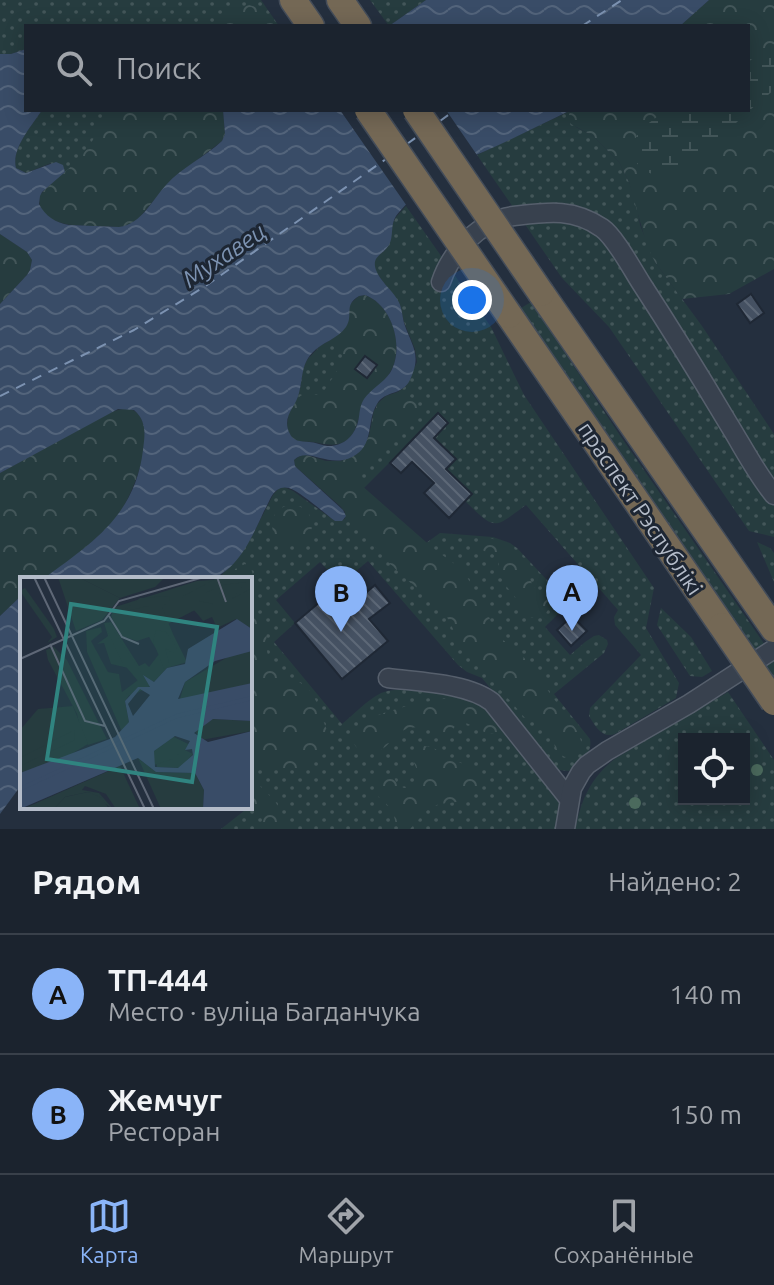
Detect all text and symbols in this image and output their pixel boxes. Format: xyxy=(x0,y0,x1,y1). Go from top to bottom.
search box xyxy=(24,24,750,112)
icon: search xyxy=(52,46,96,90)
text: Поиск xyxy=(116,51,201,85)
water label: Мухавец xyxy=(177,217,271,293)
your location xyxy=(452,280,492,320)
street label: праспект Рэспублікі xyxy=(574,417,708,599)
pin: A xyxy=(546,565,598,631)
pin: B xyxy=(315,566,367,632)
inset map xyxy=(20,577,252,809)
map controls xyxy=(678,733,750,805)
button: locate xyxy=(678,733,750,805)
text: Рядом xyxy=(32,862,141,900)
text: Найдено: 2 xyxy=(608,867,742,896)
text: ТП-444 xyxy=(108,963,208,997)
text: A xyxy=(49,980,67,1009)
text: 140 m xyxy=(670,980,742,1009)
text: Место · вуліца Багданчука xyxy=(108,997,421,1026)
text: Жемчуг xyxy=(108,1083,222,1117)
text: B xyxy=(49,1100,67,1129)
text: 150 m xyxy=(670,1100,742,1129)
text: Ресторан xyxy=(108,1117,220,1146)
tab: Карта xyxy=(80,1194,139,1267)
tab: Маршрут xyxy=(299,1194,393,1267)
tab: Сохранённые xyxy=(553,1194,694,1267)

